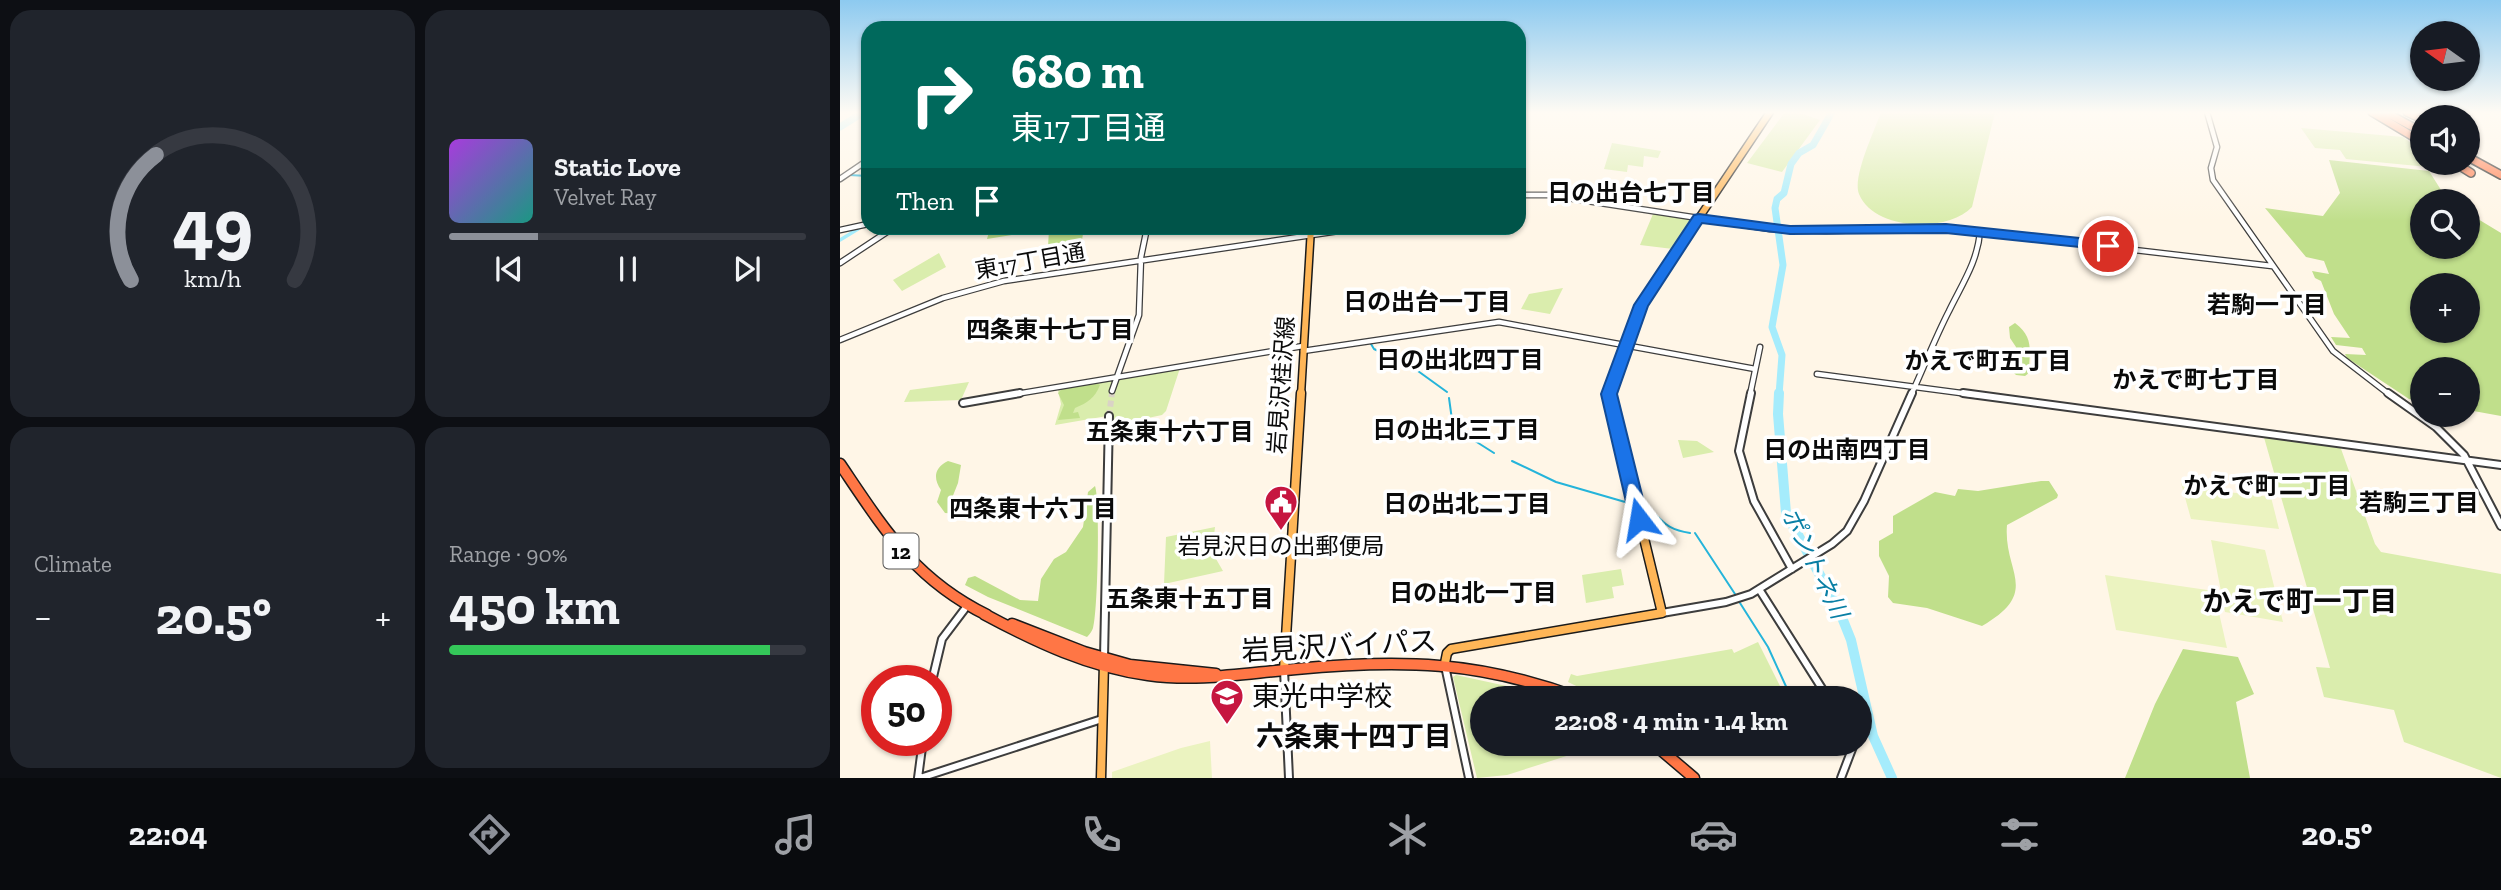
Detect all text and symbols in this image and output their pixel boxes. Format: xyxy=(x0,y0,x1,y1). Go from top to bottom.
north arrow xyxy=(2410,21,2480,91)
map controls xyxy=(2410,21,2480,427)
text: 680 m xyxy=(1011,42,1144,101)
icon: right xyxy=(896,49,987,140)
button: sound xyxy=(2410,105,2480,175)
text: 東17丁目通 xyxy=(1011,109,1166,147)
text: Static Love xyxy=(554,151,681,183)
district label: 日の出台七丁目 xyxy=(1547,178,1715,207)
text: 49 xyxy=(172,181,253,269)
icon: arrive xyxy=(968,182,1006,220)
text: Velvet Ray xyxy=(554,183,656,211)
text: Then xyxy=(896,185,954,217)
button: search xyxy=(2410,189,2480,259)
pin xyxy=(2078,216,2138,276)
icon: arrive xyxy=(2089,227,2127,265)
street label: 東17丁目通 xyxy=(973,238,1087,284)
icon: previous xyxy=(490,250,528,288)
icon: pause xyxy=(609,250,647,288)
icon: next xyxy=(728,250,766,288)
text: km/h xyxy=(184,263,241,293)
button: + xyxy=(2410,273,2480,343)
district label: 日の出台一丁目 xyxy=(1343,287,1511,316)
district label: 若駒一丁目 xyxy=(2207,290,2327,319)
district label: 四条東十七丁目 xyxy=(966,315,1134,344)
street label: 岩見沢桂沢線 xyxy=(1262,315,1300,455)
district label: 日の出北四丁目 xyxy=(1376,345,1544,374)
district label: かえで町五丁目 xyxy=(1904,346,2072,375)
button: − xyxy=(2410,357,2480,427)
district label: かえで町七丁目 xyxy=(2112,365,2280,394)
district label: 日の出北三丁目 xyxy=(1372,415,1540,444)
district label: 五条東十六丁目 xyxy=(1086,417,1254,446)
district label: 日の出南四丁目 xyxy=(1763,435,1931,464)
district label: かえで町二丁目 xyxy=(2183,471,2351,500)
position arrow xyxy=(1602,482,1676,556)
public building icon: 岩見沢日の出郵便局 xyxy=(1262,483,1300,532)
district label: 若駒三丁目 xyxy=(2359,488,2479,517)
district label: 日の出北二丁目 xyxy=(1383,489,1551,518)
district label: 四条東十六丁目 xyxy=(949,494,1117,523)
water label: ポントネ川 xyxy=(1776,503,1856,626)
place label: 岩見沢日の出郵便局 xyxy=(1178,532,1385,560)
road number: 12 xyxy=(883,534,918,568)
text: Range · 90% xyxy=(449,540,568,568)
text: Climate xyxy=(34,550,112,578)
text: 450 km xyxy=(449,575,620,637)
district label: 日の出北一丁目 xyxy=(1389,578,1557,607)
district label: 五条東十五丁目 xyxy=(1106,584,1274,613)
text: 20.5° xyxy=(156,585,271,647)
district label: かえで町一丁目 xyxy=(2202,585,2398,618)
text: − xyxy=(34,594,52,640)
text: + xyxy=(375,594,391,640)
street label: 岩見沢バイパス xyxy=(1241,624,1437,668)
speed limit sign: 50 xyxy=(861,665,952,756)
school or university icon: 東光中学校 xyxy=(1208,677,1246,726)
place label: 東光中学校 xyxy=(1252,680,1392,713)
text: 22:08 · 4 min · 1.4 km xyxy=(1554,705,1788,737)
district label: 六条東十四丁目 xyxy=(1256,720,1452,753)
icon: directions xyxy=(465,810,514,859)
icon: music xyxy=(771,810,820,859)
icon: phone xyxy=(1077,810,1126,859)
icon: climate xyxy=(1383,810,1432,859)
icon: car xyxy=(1689,810,1738,859)
icon: filters xyxy=(1995,810,2044,859)
text: 22:04 xyxy=(129,815,208,853)
text: 20.5° xyxy=(2301,815,2372,853)

